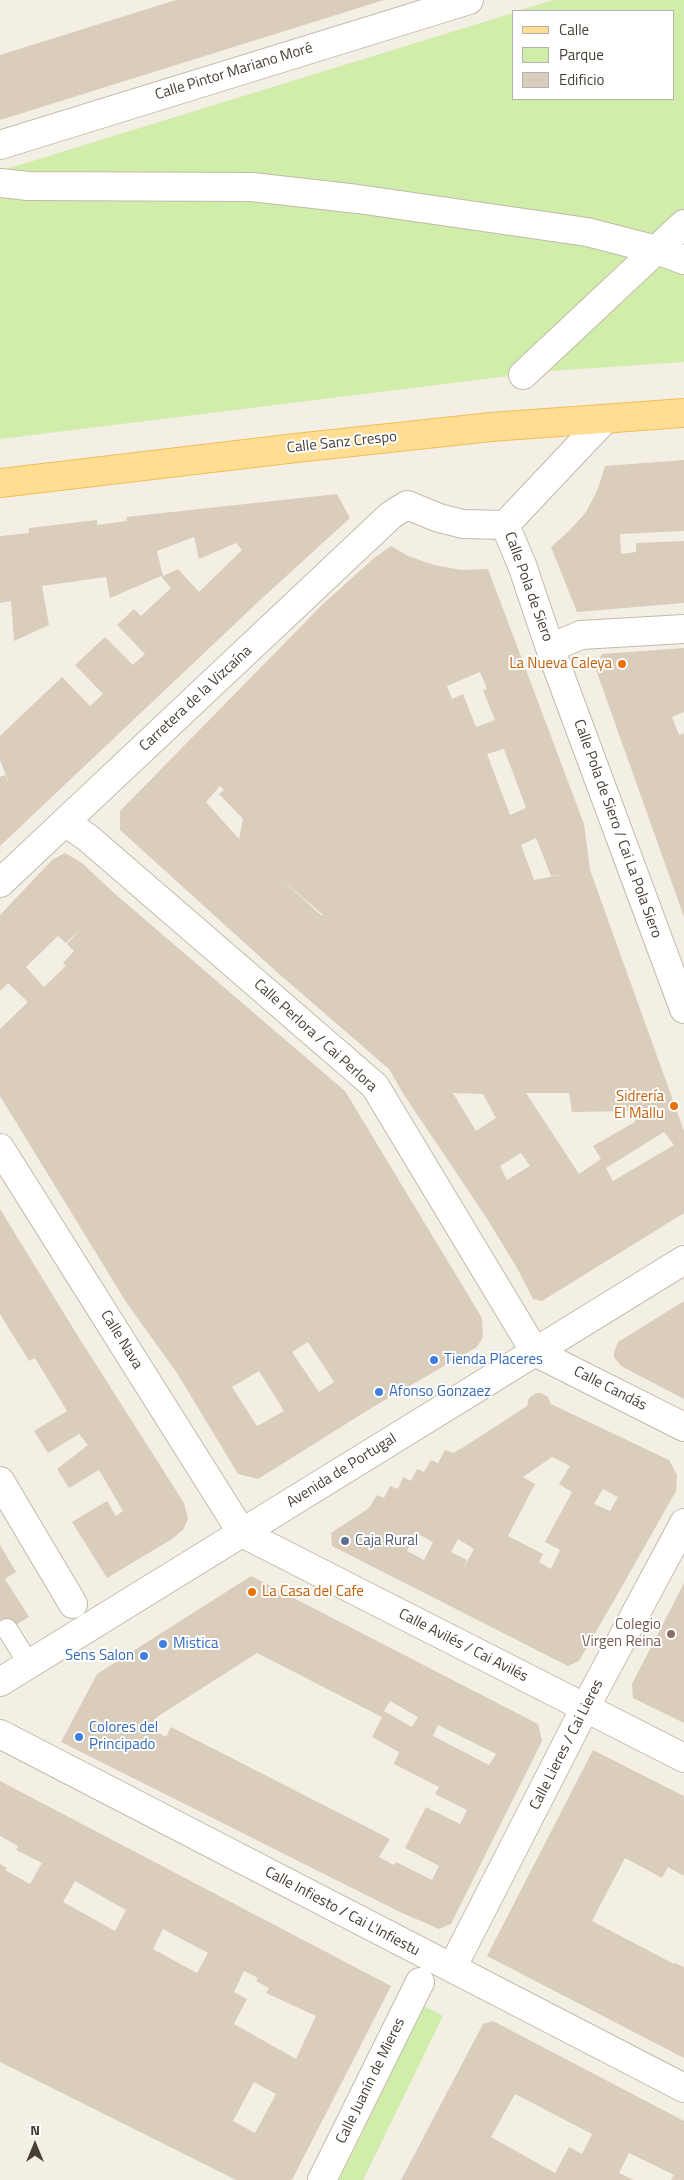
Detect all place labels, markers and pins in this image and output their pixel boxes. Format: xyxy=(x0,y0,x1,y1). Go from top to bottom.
place label: La Nueva Caleya xyxy=(509,655,612,673)
marker: La Nueva Caleya xyxy=(616,658,628,670)
place label: Sidrería El Mallu xyxy=(614,1088,664,1123)
marker: Sidrería El Mallu xyxy=(668,1100,680,1112)
place label: Tienda Placeres xyxy=(444,1351,543,1369)
marker: Tienda Placeres xyxy=(428,1354,440,1366)
place label: Afonso Gonzaez xyxy=(389,1383,491,1401)
marker: Afonso Gonzaez xyxy=(373,1386,385,1398)
place label: Caja Rural xyxy=(355,1532,418,1550)
marker: Caja Rural xyxy=(339,1535,351,1547)
place label: La Casa del Cafe xyxy=(262,1583,364,1601)
marker: La Casa del Cafe xyxy=(246,1586,258,1598)
place label: Colegio Virgen Reina xyxy=(582,1616,661,1651)
marker: Colegio Virgen Reina xyxy=(665,1628,677,1640)
place label: Mistica xyxy=(173,1635,218,1653)
marker: Mistica xyxy=(157,1638,169,1650)
place label: Sens Salon xyxy=(65,1647,134,1665)
marker: Sens Salon xyxy=(138,1650,150,1662)
place label: Colores del Principado xyxy=(89,1719,158,1754)
marker: Colores del Principado xyxy=(73,1731,85,1743)

